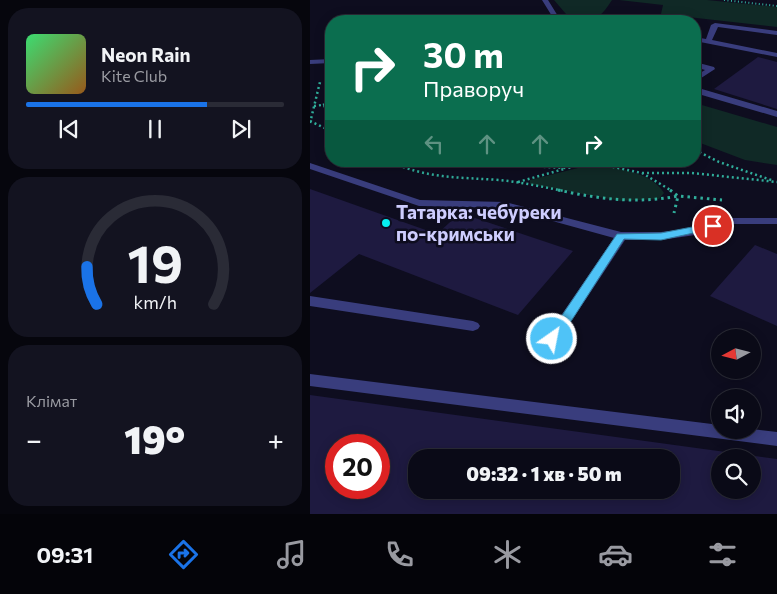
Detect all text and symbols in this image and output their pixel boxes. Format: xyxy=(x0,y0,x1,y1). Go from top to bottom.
text: 30 m xyxy=(423,32,504,75)
icon: right xyxy=(340,35,405,100)
text: Neon Rain xyxy=(101,43,191,66)
text: Kite Club xyxy=(101,66,167,85)
text: Праворуч xyxy=(423,75,524,102)
icon: previous xyxy=(55,115,83,143)
icon: pause xyxy=(141,115,169,143)
icon: next xyxy=(227,115,255,143)
icon: left xyxy=(420,130,448,158)
icon: ahead xyxy=(473,130,501,158)
icon: ahead xyxy=(526,130,554,158)
icon: right xyxy=(579,130,607,158)
place label: Татарка: чебуреки по-кримськи xyxy=(396,200,562,245)
pin xyxy=(692,205,734,247)
icon: arrive xyxy=(699,212,727,240)
marker: Татарка: чебуреки по-кримськи xyxy=(380,217,392,229)
text: 19 xyxy=(127,230,183,294)
text: km/h xyxy=(133,291,177,313)
position arrow xyxy=(525,312,577,364)
north arrow xyxy=(711,329,761,379)
map controls xyxy=(711,329,761,499)
button: sound xyxy=(711,389,761,439)
text: Клімат xyxy=(26,391,77,410)
text: 19° xyxy=(124,415,185,462)
text: − xyxy=(26,422,42,456)
text: + xyxy=(268,422,284,456)
speed limit sign: 20 xyxy=(325,434,390,499)
button: search xyxy=(711,449,761,499)
text: 09:32 · 1 хв · 50 m xyxy=(466,462,622,485)
icon: directions xyxy=(166,537,201,572)
icon: music xyxy=(274,537,309,572)
icon: phone xyxy=(382,537,417,572)
icon: climate xyxy=(490,537,525,572)
icon: car xyxy=(598,537,633,572)
icon: filters xyxy=(705,537,740,572)
text: 09:31 xyxy=(36,541,93,568)

